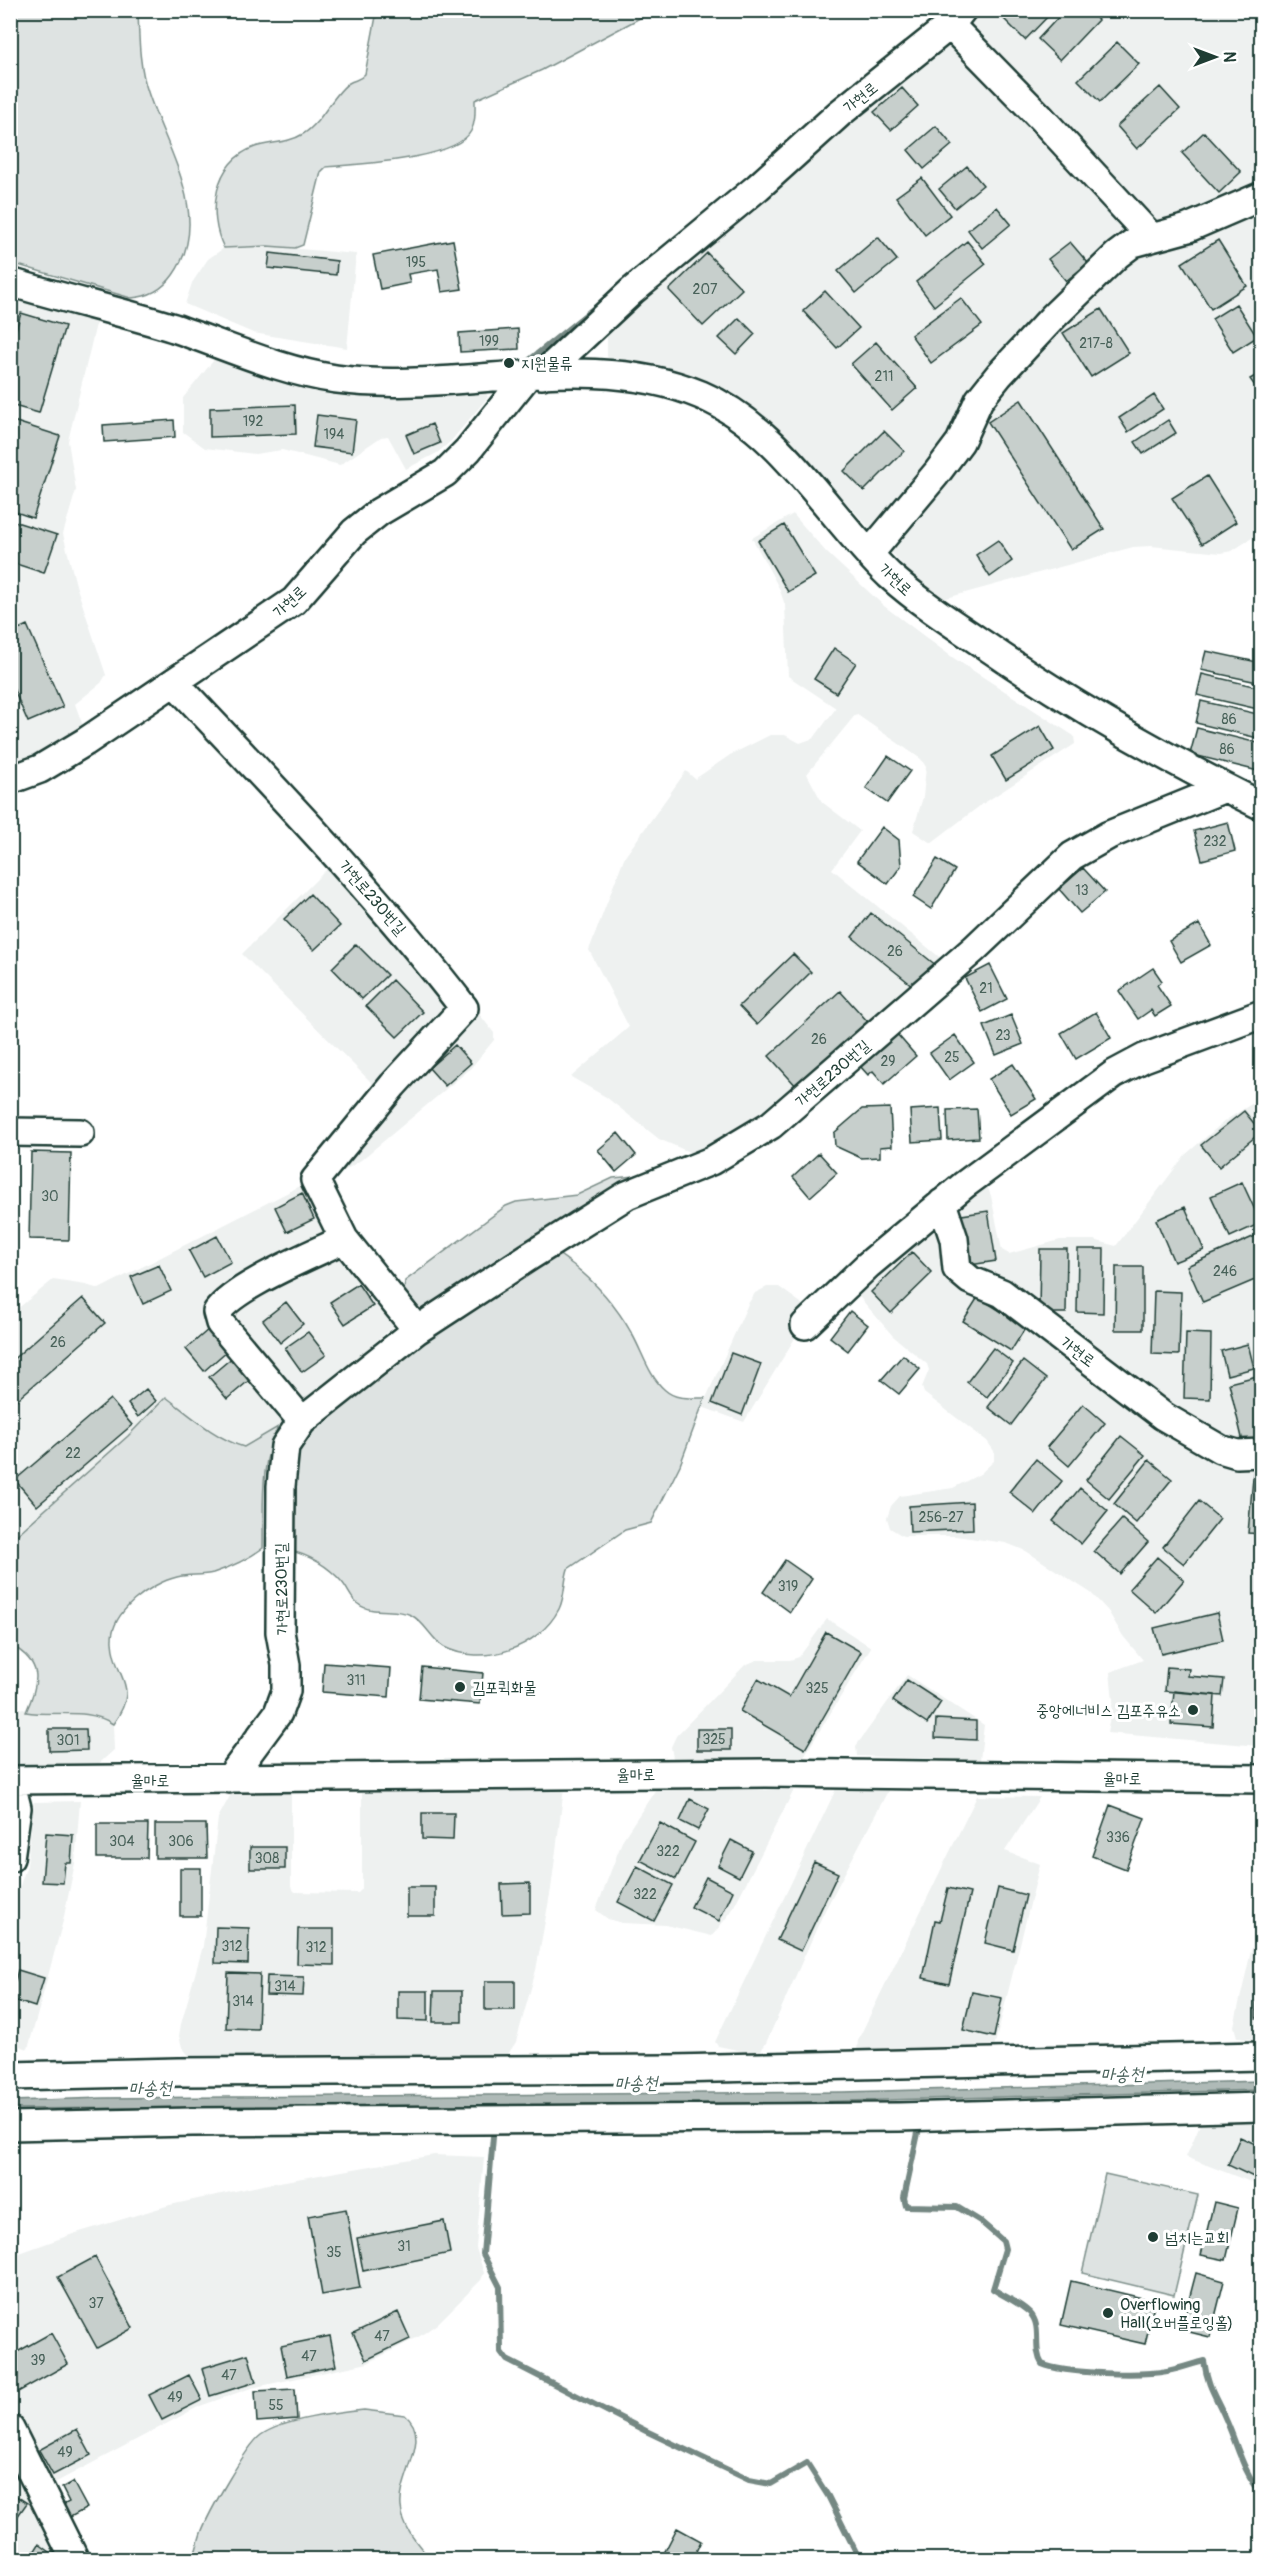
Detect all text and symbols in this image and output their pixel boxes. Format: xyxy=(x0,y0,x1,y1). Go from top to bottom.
north arrow xyxy=(1185,27,1245,87)
text: N xyxy=(1219,52,1239,63)
street label: 가현로 xyxy=(839,78,882,118)
house number: 195 xyxy=(406,254,426,271)
house number: 207 xyxy=(693,281,718,298)
house number: 199 xyxy=(479,333,499,350)
house number: 217-8 xyxy=(1079,335,1113,352)
place label: 지원물류 xyxy=(521,354,573,374)
marker: 지원물류 xyxy=(502,356,516,370)
house number: 211 xyxy=(875,368,893,385)
house number: 192 xyxy=(243,413,263,430)
house number: 194 xyxy=(324,426,344,443)
street label: 가현로 xyxy=(874,559,916,600)
street label: 가현로 xyxy=(269,581,311,622)
house number: 86 xyxy=(1221,711,1237,728)
house number: 86 xyxy=(1219,741,1235,758)
house number: 232 xyxy=(1203,833,1227,850)
street label: 가현로230번길 xyxy=(334,856,410,939)
house number: 13 xyxy=(1075,882,1089,899)
house number: 26 xyxy=(887,943,903,960)
house number: 21 xyxy=(979,980,993,997)
house number: 23 xyxy=(995,1027,1011,1044)
house number: 26 xyxy=(811,1031,827,1048)
street label: 가현로230번길 xyxy=(791,1036,874,1112)
house number: 25 xyxy=(944,1049,960,1066)
house number: 29 xyxy=(880,1053,896,1070)
house number: 30 xyxy=(41,1188,59,1205)
house number: 246 xyxy=(1213,1263,1237,1280)
street label: 가현로 xyxy=(1056,1332,1099,1371)
house number: 26 xyxy=(50,1334,66,1351)
house number: 22 xyxy=(65,1445,81,1462)
house number: 256-27 xyxy=(919,1509,964,1526)
street label: 가현로230번길 xyxy=(271,1542,293,1636)
house number: 319 xyxy=(778,1578,798,1595)
house number: 311 xyxy=(347,1672,365,1689)
place label: 김포퀵화물 xyxy=(472,1678,537,1698)
marker: 김포퀵화물 xyxy=(453,1680,467,1694)
house number: 325 xyxy=(805,1680,829,1697)
place label: 중앙에너비스 김포주유소 xyxy=(1036,1701,1181,1721)
marker: 중앙에너비스 김포주유소 xyxy=(1186,1703,1200,1717)
house number: 325 xyxy=(702,1731,726,1748)
house number: 301 xyxy=(57,1732,79,1749)
street label: 율마로 xyxy=(617,1765,656,1785)
street label: 율마로 xyxy=(1103,1769,1141,1789)
street label: 율마로 xyxy=(131,1771,169,1791)
house number: 336 xyxy=(1106,1829,1130,1846)
house number: 304 xyxy=(109,1833,135,1850)
house number: 306 xyxy=(168,1833,194,1850)
house number: 322 xyxy=(656,1843,680,1860)
house number: 308 xyxy=(255,1850,279,1867)
house number: 322 xyxy=(633,1886,657,1903)
house number: 312 xyxy=(221,1938,243,1955)
house number: 312 xyxy=(305,1939,327,1956)
house number: 314 xyxy=(274,1978,296,1995)
house number: 314 xyxy=(232,1993,254,2010)
water label: 마송천 xyxy=(1100,2063,1145,2086)
water label: 마송천 xyxy=(614,2072,659,2095)
water label: 마송천 xyxy=(128,2077,173,2100)
place label: 넘치는교회 xyxy=(1165,2228,1229,2248)
marker: 넘치는교회 xyxy=(1146,2230,1160,2244)
house number: 31 xyxy=(397,2238,411,2255)
house number: 35 xyxy=(326,2244,342,2261)
house number: 37 xyxy=(88,2295,104,2312)
place label: Overflowing Hall(오버플로잉홀) xyxy=(1120,2295,1233,2333)
marker: Overflowing Hall(오버플로잉홀) xyxy=(1101,2306,1115,2320)
house number: 47 xyxy=(374,2328,390,2345)
house number: 47 xyxy=(301,2348,317,2365)
house number: 39 xyxy=(30,2352,46,2369)
house number: 47 xyxy=(221,2367,237,2384)
house number: 49 xyxy=(167,2389,183,2406)
house number: 55 xyxy=(268,2397,284,2414)
house number: 49 xyxy=(57,2444,73,2461)

